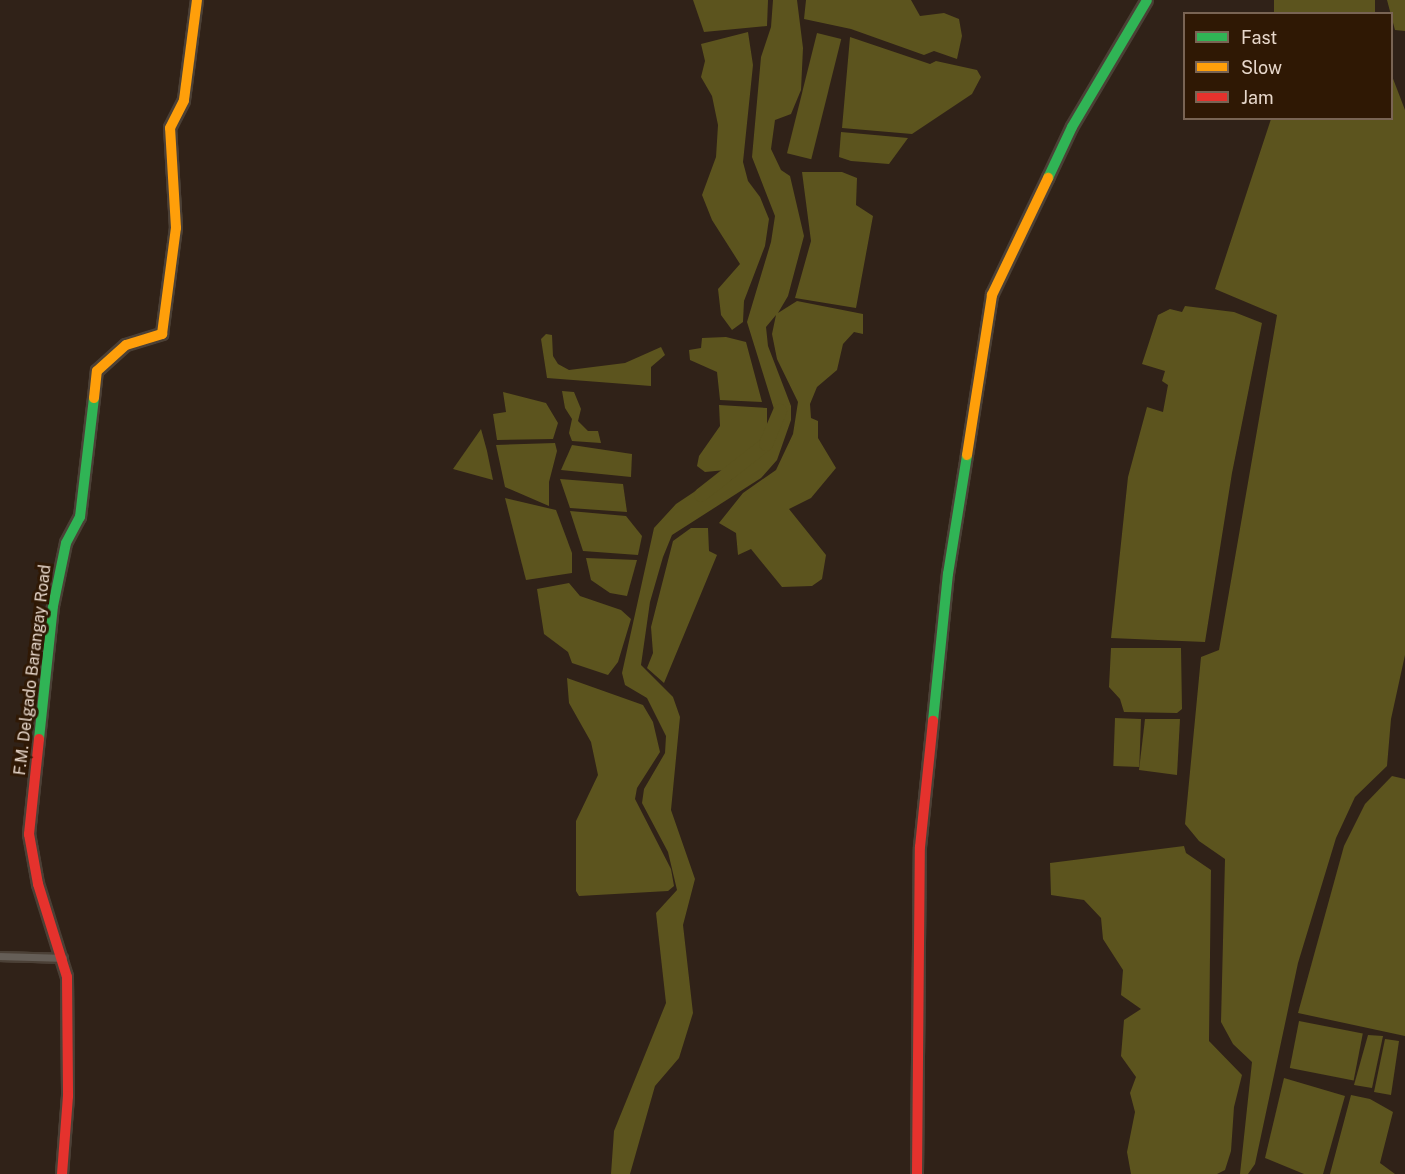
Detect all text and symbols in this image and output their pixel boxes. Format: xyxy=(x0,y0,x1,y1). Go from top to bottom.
legend xyxy=(1183,12,1393,120)
text: Fast xyxy=(1241,27,1277,48)
text: Slow xyxy=(1241,57,1282,78)
text: Jam xyxy=(1241,87,1274,108)
street label: F.M. Delgado Barangay Road xyxy=(11,563,55,777)

